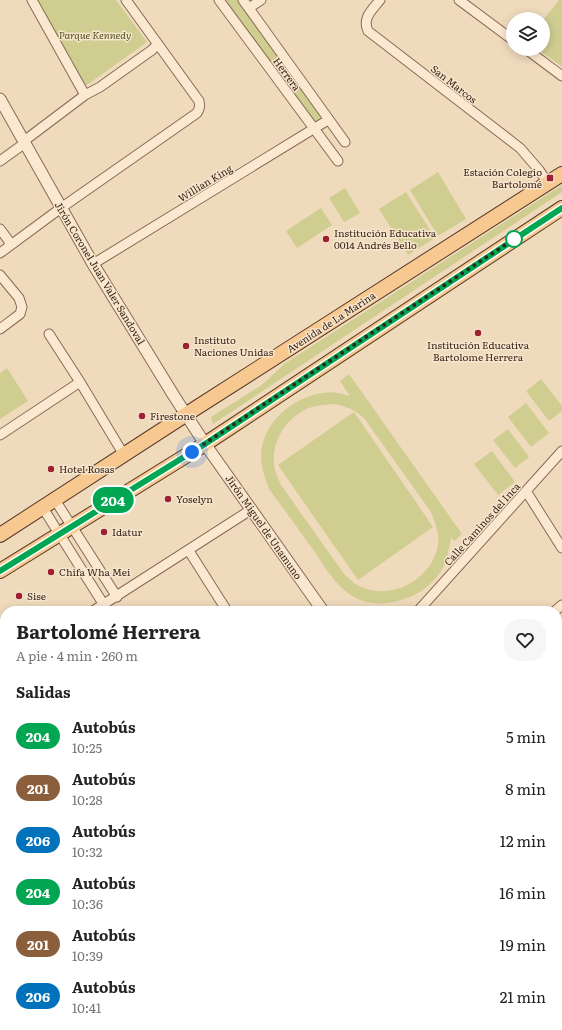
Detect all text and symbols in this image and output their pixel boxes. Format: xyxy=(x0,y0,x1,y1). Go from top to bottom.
map controls xyxy=(506,12,550,56)
button: layers xyxy=(506,12,550,56)
park label: Parque Kennedy xyxy=(59,27,131,42)
street label: Herrera xyxy=(270,54,305,94)
street label: San Marcos xyxy=(428,61,481,107)
street label: Willian King xyxy=(175,160,235,205)
place label: Estación Colegio Bartolomé xyxy=(463,164,542,191)
marker: Estación Colegio Bartolomé xyxy=(545,173,555,183)
street label: Jirón Coronel Juan Valer Sandoval xyxy=(52,198,150,348)
place label: Institución Educativa 0014 Andrés Bello xyxy=(334,225,437,252)
unlabelled marker xyxy=(505,230,523,248)
marker: Institución Educativa 0014 Andrés Bello xyxy=(321,234,331,244)
street label: Avenida de La Marina xyxy=(284,287,378,356)
marker: Institución Educativa Bartolome Herrera xyxy=(473,328,483,338)
place label: Instituto Naciones Unidas xyxy=(194,332,274,359)
place label: Institución Educativa Bartolome Herrera xyxy=(427,337,530,364)
marker: Instituto Naciones Unidas xyxy=(181,341,191,351)
place label: Firestone xyxy=(150,408,195,423)
marker: Firestone xyxy=(137,411,147,421)
your location xyxy=(182,442,202,462)
place label: Hotel Rosas xyxy=(59,461,115,476)
marker: Hotel Rosas xyxy=(46,464,56,474)
street label: Jirón Miguel de Unamuno xyxy=(223,471,306,582)
street label: Calle Caminos del Inca xyxy=(440,478,524,569)
line badge: 204 xyxy=(90,487,136,513)
text: 204 xyxy=(101,490,125,510)
place label: Yoselyn xyxy=(176,491,213,506)
marker: Yoselyn xyxy=(163,494,173,504)
place label: Idatur xyxy=(112,524,142,539)
marker: Idatur xyxy=(99,527,109,537)
place label: Chifa Wha Mei xyxy=(59,564,131,579)
marker: Chifa Wha Mei xyxy=(46,567,56,577)
place label: Sise xyxy=(27,588,46,603)
marker: Sise xyxy=(14,591,24,601)
text: Bartolomé Herrera xyxy=(16,617,200,645)
button: heart xyxy=(504,619,546,661)
text: A pie · 4 min · 260 m xyxy=(16,646,138,665)
text: Salidas xyxy=(16,680,71,703)
text: Autobús xyxy=(72,715,135,738)
text: 5 min xyxy=(506,725,546,748)
text: 204 xyxy=(26,726,50,746)
text: 10:25 xyxy=(72,738,102,757)
text: Autobús xyxy=(72,767,135,790)
text: 8 min xyxy=(505,777,546,800)
text: 201 xyxy=(27,778,49,798)
text: 10:28 xyxy=(72,790,103,809)
text: Autobús xyxy=(72,819,135,842)
text: 12 min xyxy=(500,829,546,852)
text: 206 xyxy=(26,830,50,850)
text: 10:32 xyxy=(72,842,102,861)
text: Autobús xyxy=(72,871,135,894)
text: 16 min xyxy=(499,881,546,904)
text: 204 xyxy=(26,882,50,902)
text: 10:36 xyxy=(72,894,103,913)
text: Autobús xyxy=(72,923,135,946)
text: 19 min xyxy=(500,933,546,956)
text: 201 xyxy=(27,934,49,954)
text: 10:39 xyxy=(72,946,103,965)
text: Autobús xyxy=(72,975,135,998)
text: 21 min xyxy=(500,985,546,1008)
text: 206 xyxy=(26,986,50,1006)
text: 10:41 xyxy=(72,998,101,1017)

